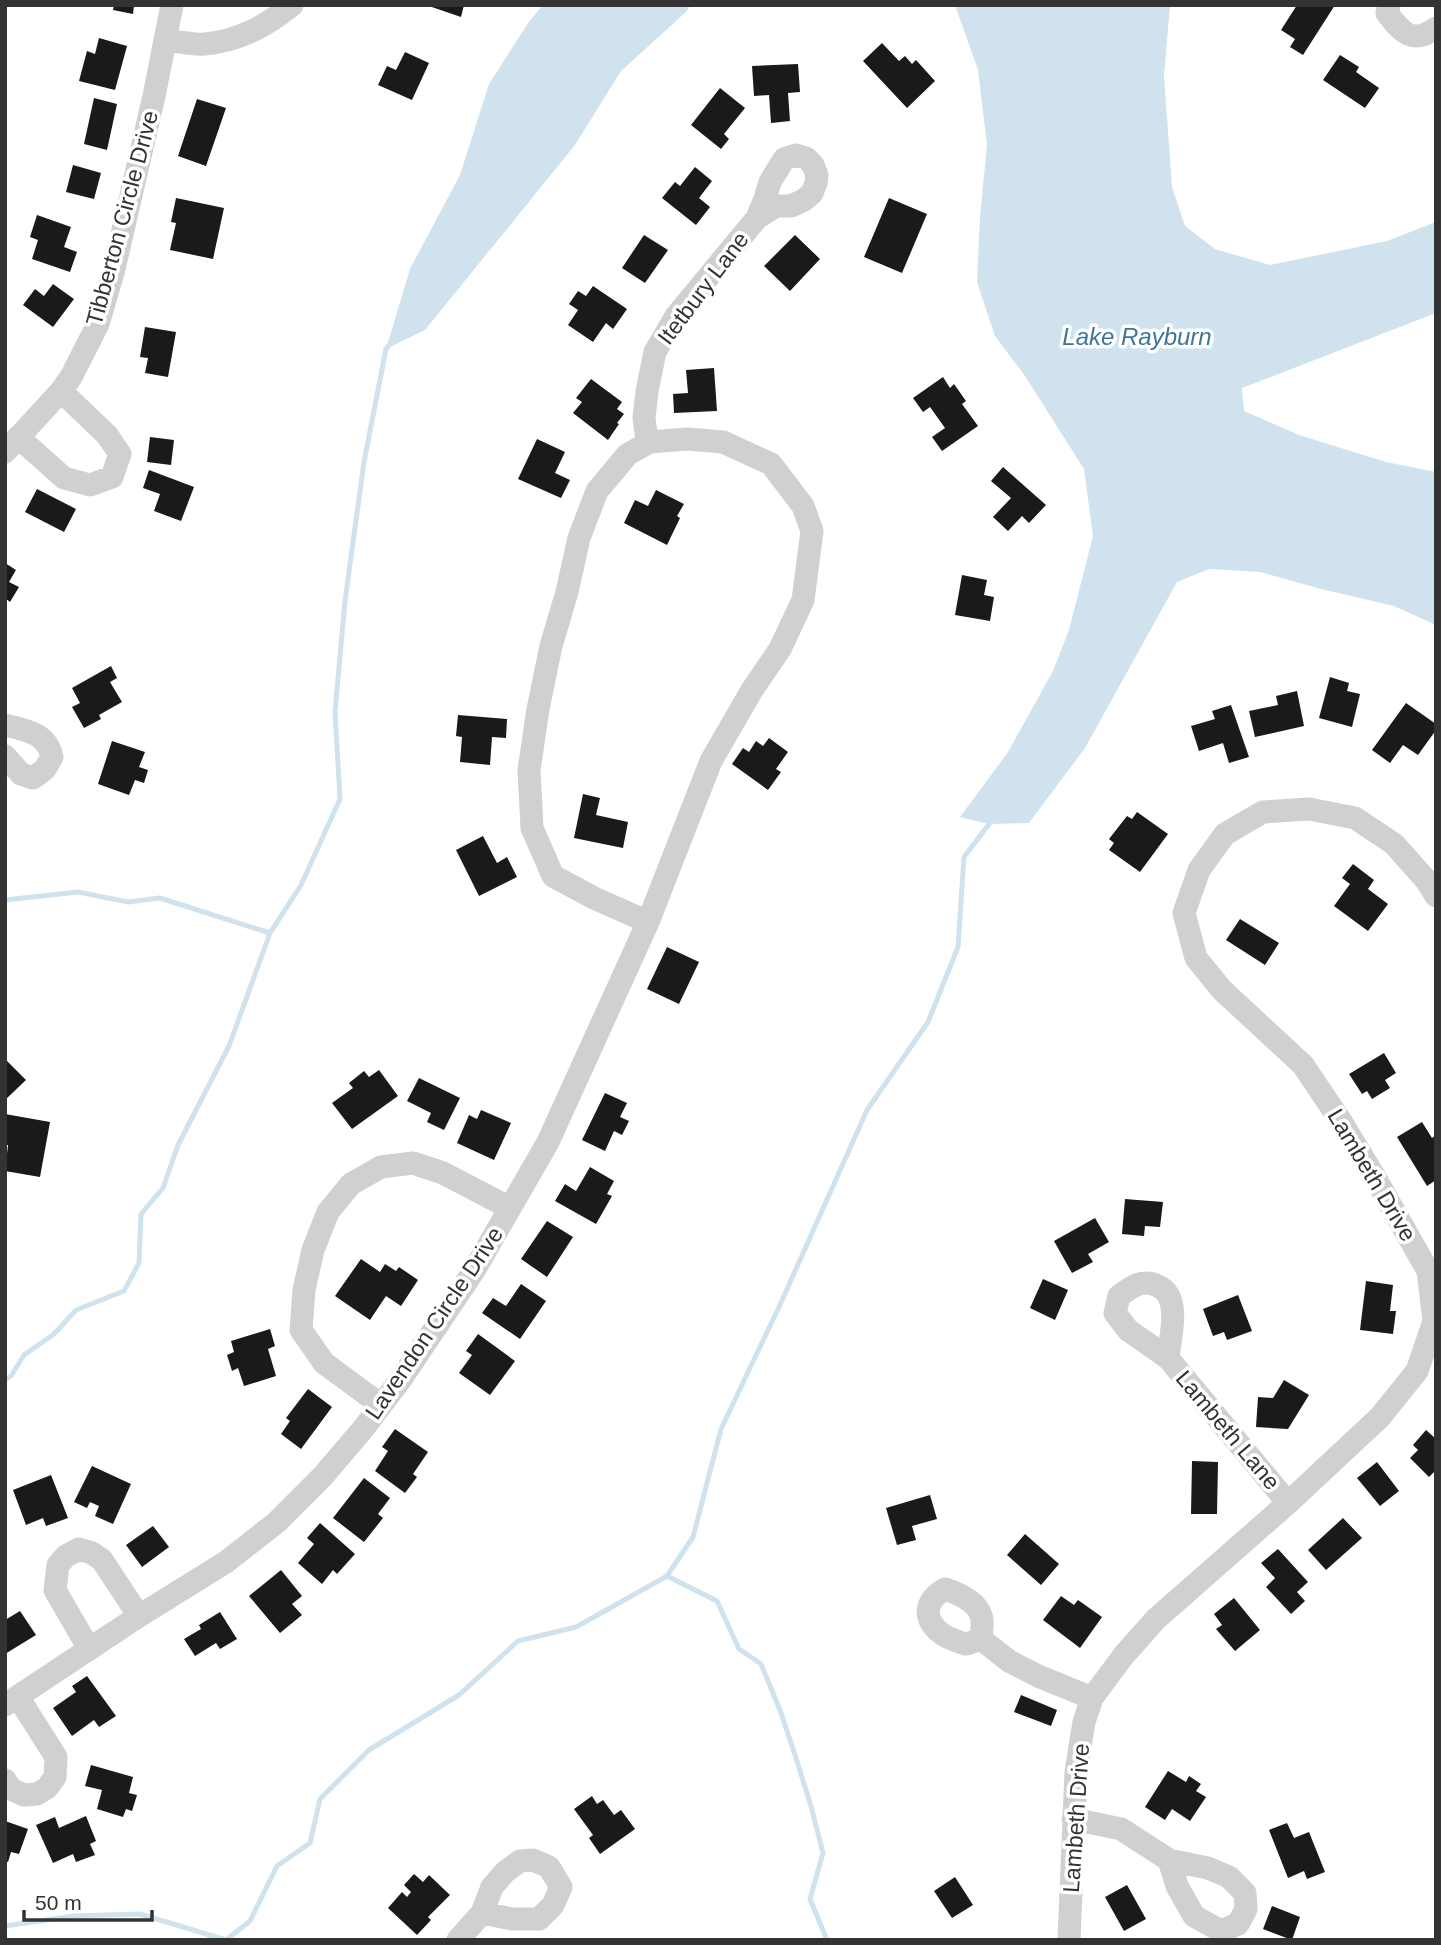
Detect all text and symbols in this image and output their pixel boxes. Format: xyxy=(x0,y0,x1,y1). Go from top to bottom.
street label: Tibberton Circle Drive xyxy=(81,108,163,328)
street label: Itetbury Lane xyxy=(652,227,754,349)
water label: Lake Rayburn xyxy=(1062,323,1212,350)
street label: Lambeth Drive xyxy=(1322,1104,1422,1246)
street label: Lavendon Circle Drive xyxy=(360,1222,508,1424)
street label: Lambeth Lane xyxy=(1171,1365,1285,1495)
street label: Lambeth Drive xyxy=(1058,1742,1094,1894)
scale bar xyxy=(24,1878,152,1922)
text: 50 m xyxy=(35,1891,82,1914)

